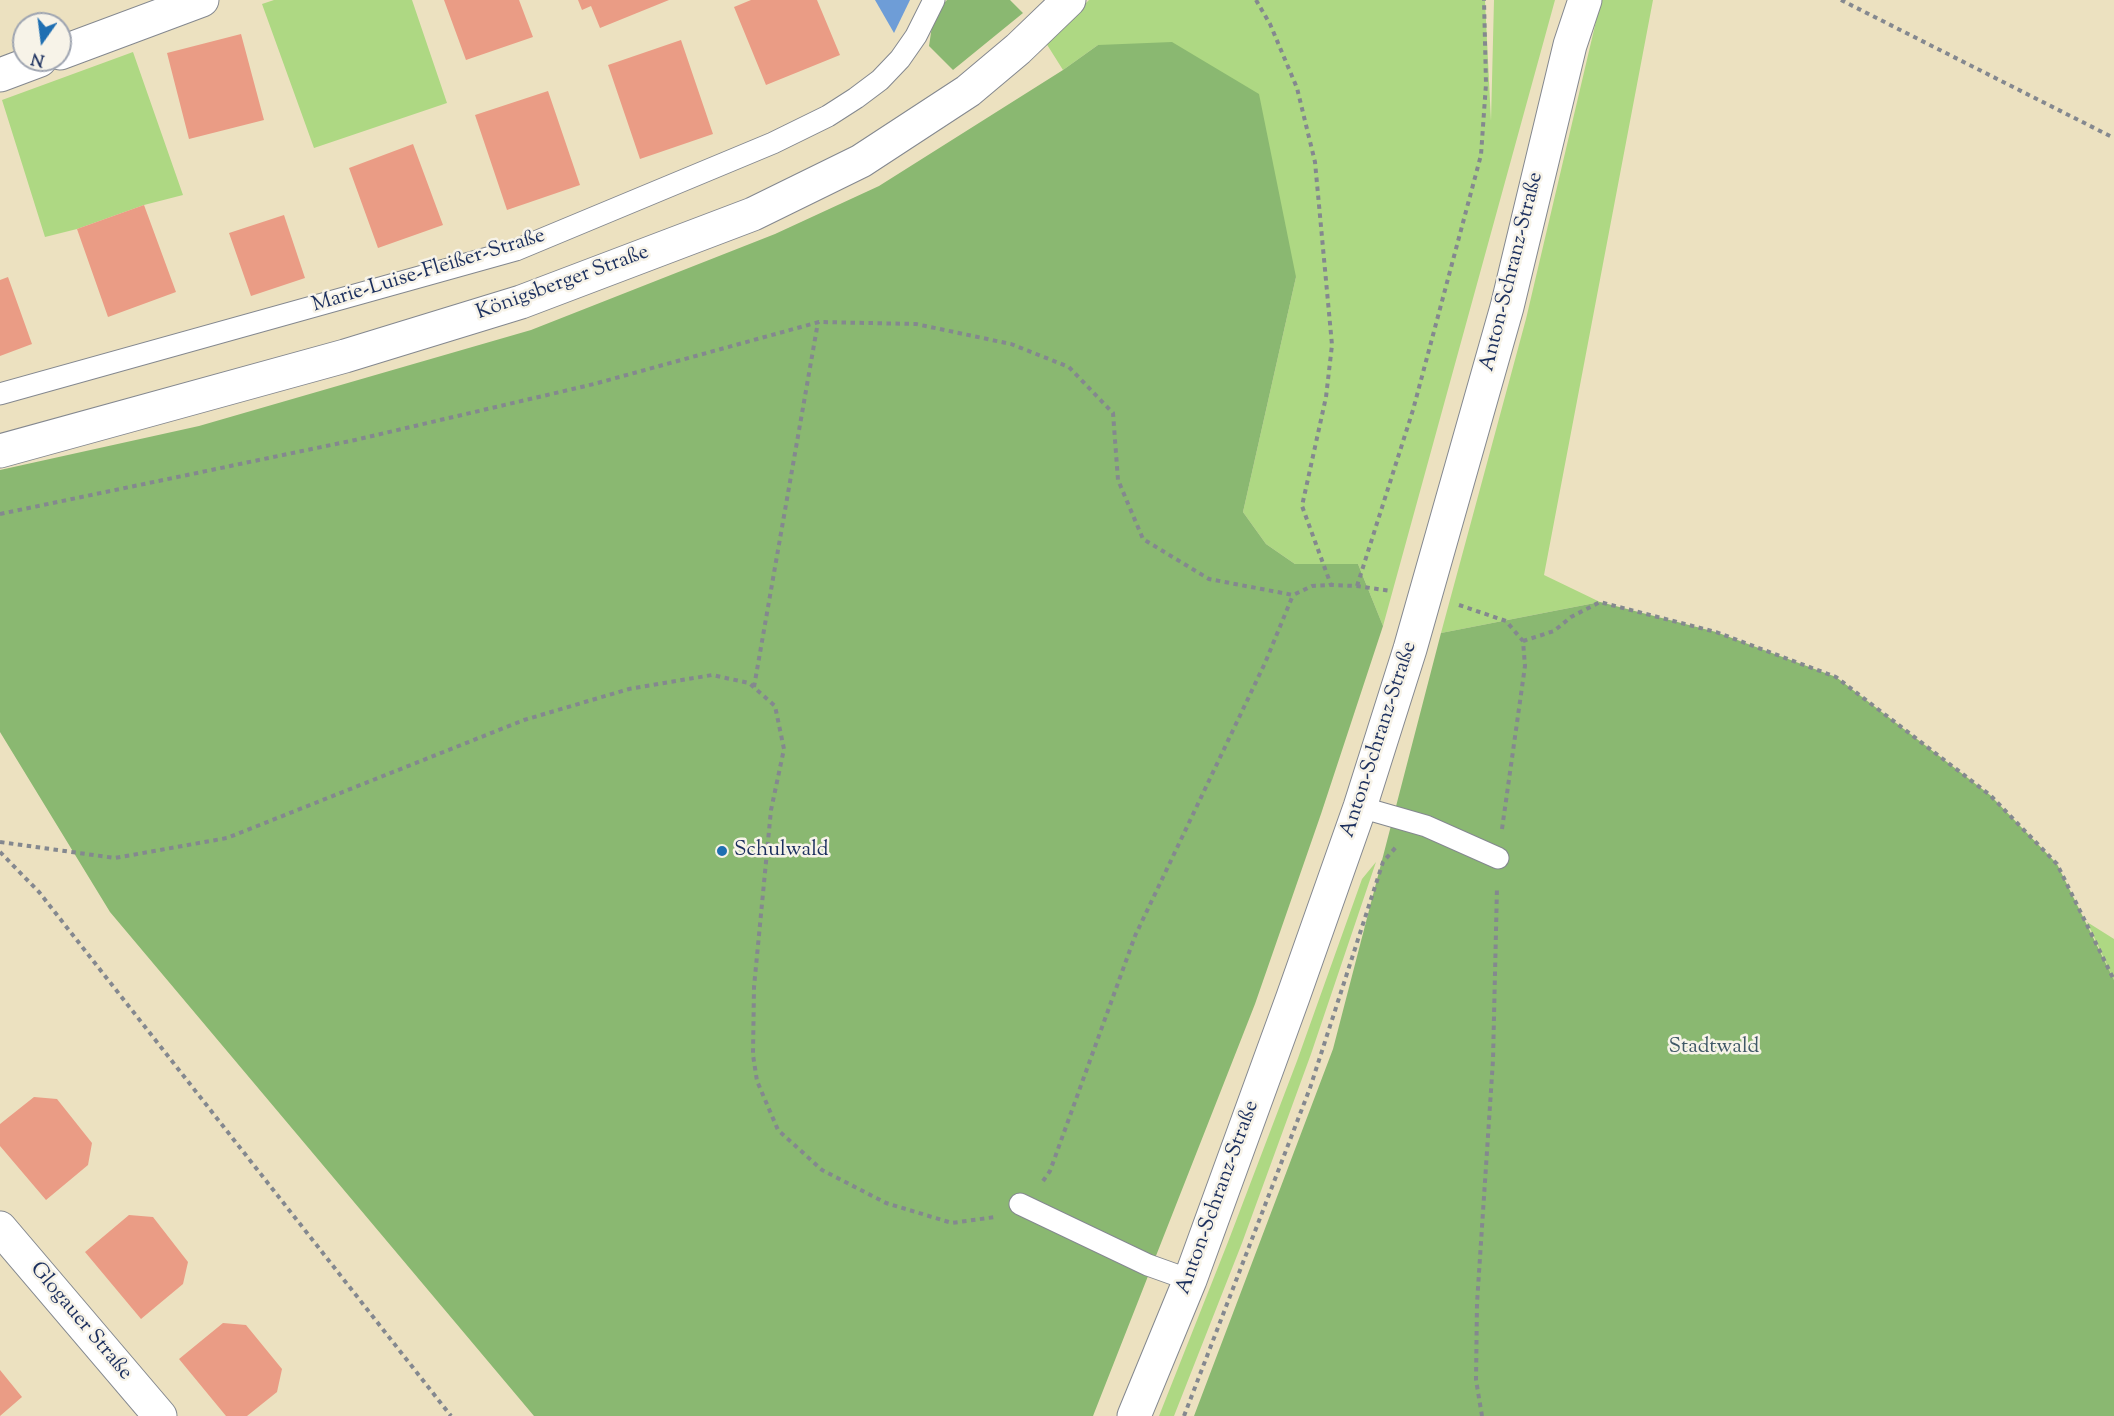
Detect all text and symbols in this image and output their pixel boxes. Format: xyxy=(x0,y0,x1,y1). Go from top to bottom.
north arrow xyxy=(12,12,72,72)
text: N xyxy=(29,45,47,71)
street label: Anton-Schranz-Straße xyxy=(1476,170,1550,374)
street label: Marie-Luise-Fleißer-Straße xyxy=(309,225,549,319)
street label: Königsberger Straße xyxy=(473,241,653,327)
street label: Anton-Schranz-Straße xyxy=(1336,639,1424,841)
place label: Schulwald xyxy=(734,838,829,864)
marker: Schulwald xyxy=(715,844,729,858)
park label: Stadtwald xyxy=(1669,1035,1759,1061)
street label: Anton-Schranz-Straße xyxy=(1172,1098,1266,1298)
street label: Glogauer Straße xyxy=(23,1258,137,1386)

